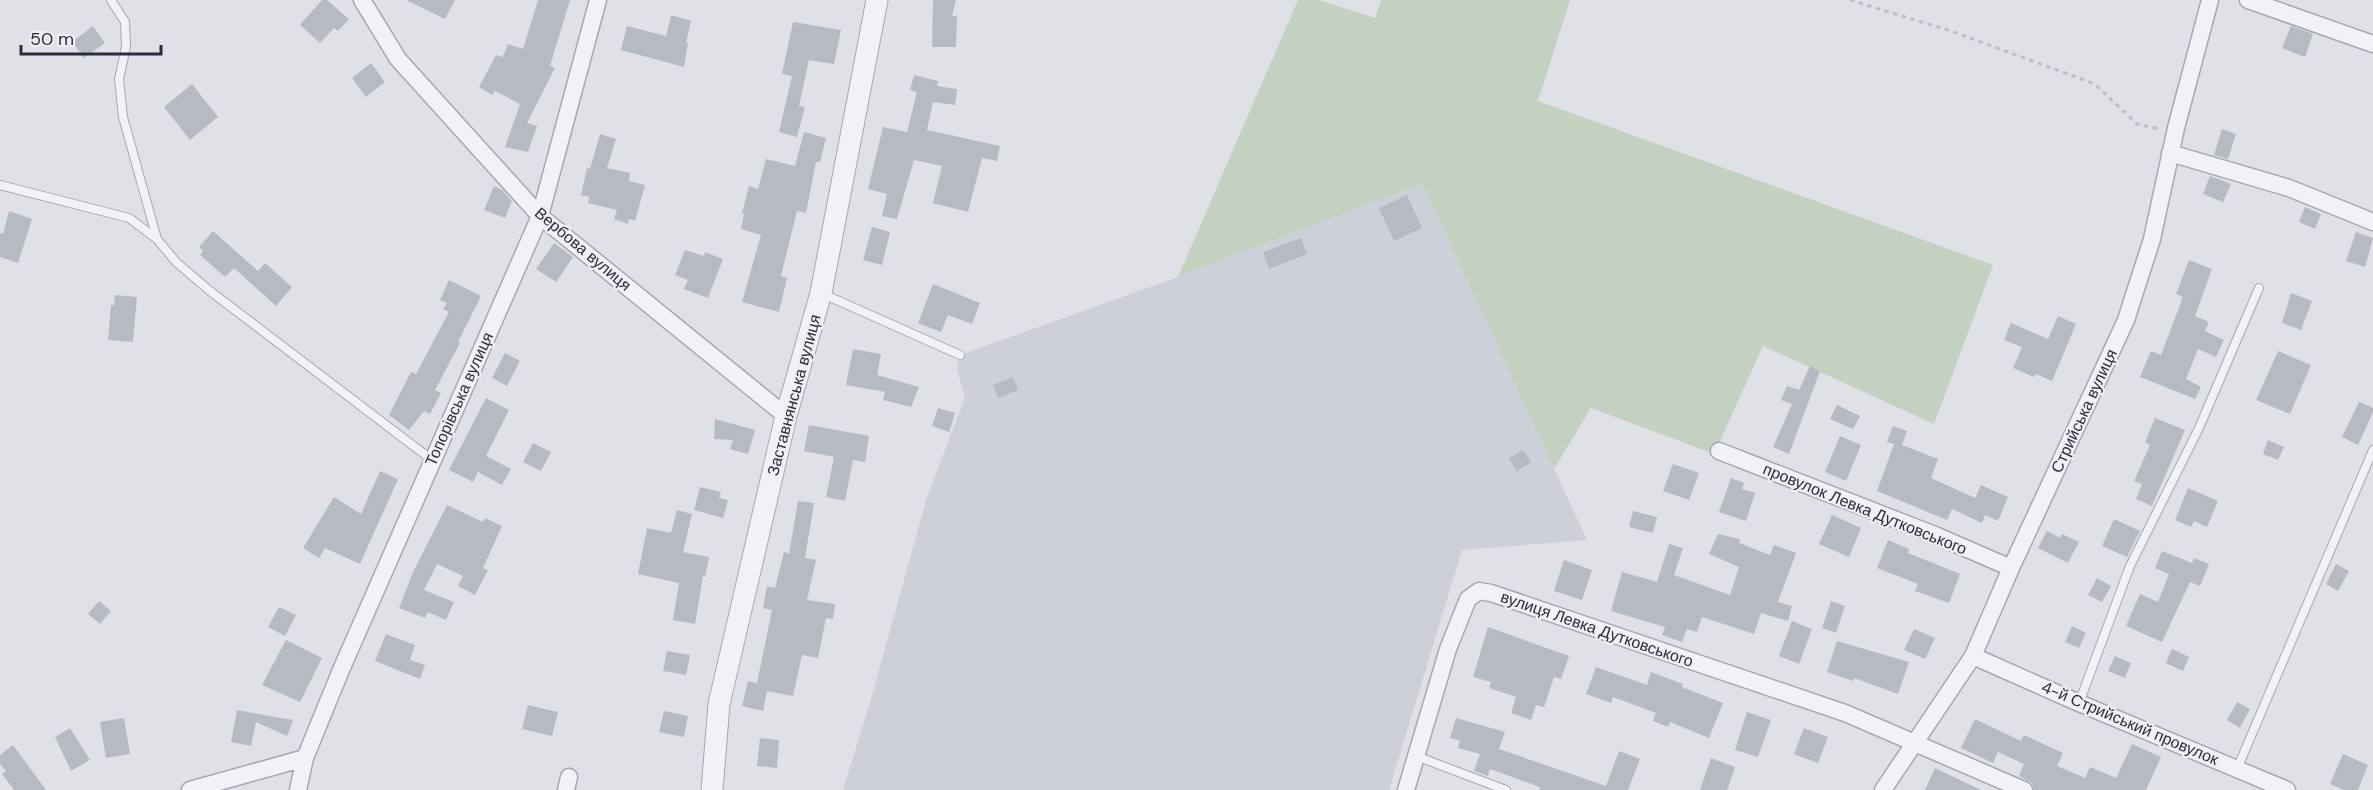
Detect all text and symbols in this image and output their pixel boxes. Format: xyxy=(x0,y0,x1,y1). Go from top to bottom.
scale bar xyxy=(21,18,160,56)
text: 50 m xyxy=(30,27,74,51)
street label: Вербова вулиця xyxy=(530,202,636,296)
street label: Заставнянська вулиця xyxy=(762,312,826,478)
street label: Топорівська вулиця xyxy=(420,329,498,469)
street label: Стрийська вулиця xyxy=(2046,346,2122,476)
street label: провулок Левка Дутковського xyxy=(1760,458,1970,560)
street label: вулиця Левка Дутковського xyxy=(1498,586,1696,672)
street label: 4-й Стрийський провулок xyxy=(2038,676,2223,770)

